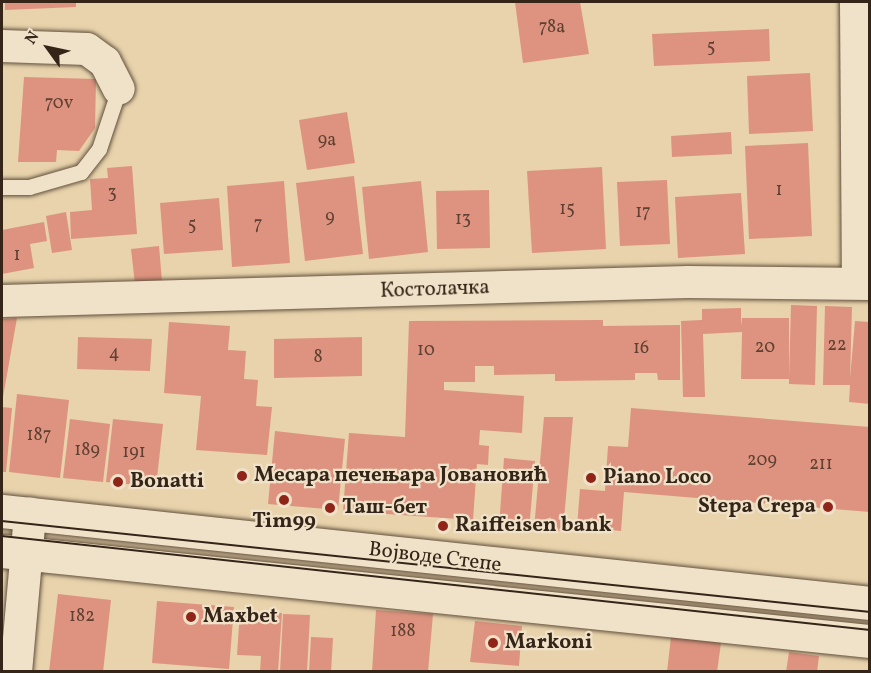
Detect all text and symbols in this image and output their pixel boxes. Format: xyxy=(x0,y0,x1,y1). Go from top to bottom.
house number: 78a xyxy=(539,17,565,39)
north arrow xyxy=(18,18,78,78)
text: N xyxy=(21,27,45,49)
house number: 5 xyxy=(707,37,715,59)
house number: 70v xyxy=(45,93,73,115)
house number: 9a xyxy=(318,130,336,152)
house number: 1 xyxy=(776,180,782,202)
house number: 3 xyxy=(107,183,117,205)
house number: 15 xyxy=(559,199,575,221)
house number: 17 xyxy=(635,202,651,224)
house number: 9 xyxy=(325,207,335,229)
house number: 13 xyxy=(455,209,471,231)
house number: 7 xyxy=(254,214,262,236)
house number: 5 xyxy=(188,215,196,237)
house number: 1 xyxy=(14,245,20,267)
street label: Костолачка xyxy=(380,275,490,305)
house number: 22 xyxy=(827,335,847,357)
house number: 20 xyxy=(755,337,775,359)
house number: 16 xyxy=(633,338,649,360)
house number: 10 xyxy=(417,340,435,362)
house number: 4 xyxy=(109,343,119,365)
house number: 8 xyxy=(313,347,323,369)
house number: 187 xyxy=(27,425,51,447)
house number: 189 xyxy=(74,440,100,462)
house number: 191 xyxy=(122,442,146,464)
house number: 209 xyxy=(747,450,777,472)
house number: 211 xyxy=(809,454,833,476)
place label: Месара печењара Јовановић xyxy=(254,463,547,489)
place label: Piano Loco xyxy=(603,465,711,491)
place label: Bonatti xyxy=(130,469,204,495)
marker: Месара печењара Јовановић xyxy=(235,469,249,483)
marker: Piano Loco xyxy=(584,471,598,485)
marker: Bonatti xyxy=(111,475,125,489)
marker: Tim99 xyxy=(277,493,291,507)
place label: Stepa Crepa xyxy=(698,494,816,520)
place label: Таш-бет xyxy=(342,495,427,521)
marker: Stepa Crepa xyxy=(821,500,835,514)
marker: Таш-бет xyxy=(323,501,337,515)
place label: Tim99 xyxy=(252,509,316,535)
place label: Raiffeisen bank xyxy=(455,513,612,539)
marker: Raiffeisen bank xyxy=(436,519,450,533)
street label: Војводе Степе xyxy=(367,537,503,579)
place label: Maxbet xyxy=(203,604,278,630)
house number: 182 xyxy=(69,606,95,628)
marker: Maxbet xyxy=(184,610,198,624)
house number: 188 xyxy=(390,621,416,643)
place label: Markoni xyxy=(505,630,592,656)
marker: Markoni xyxy=(486,636,500,650)

